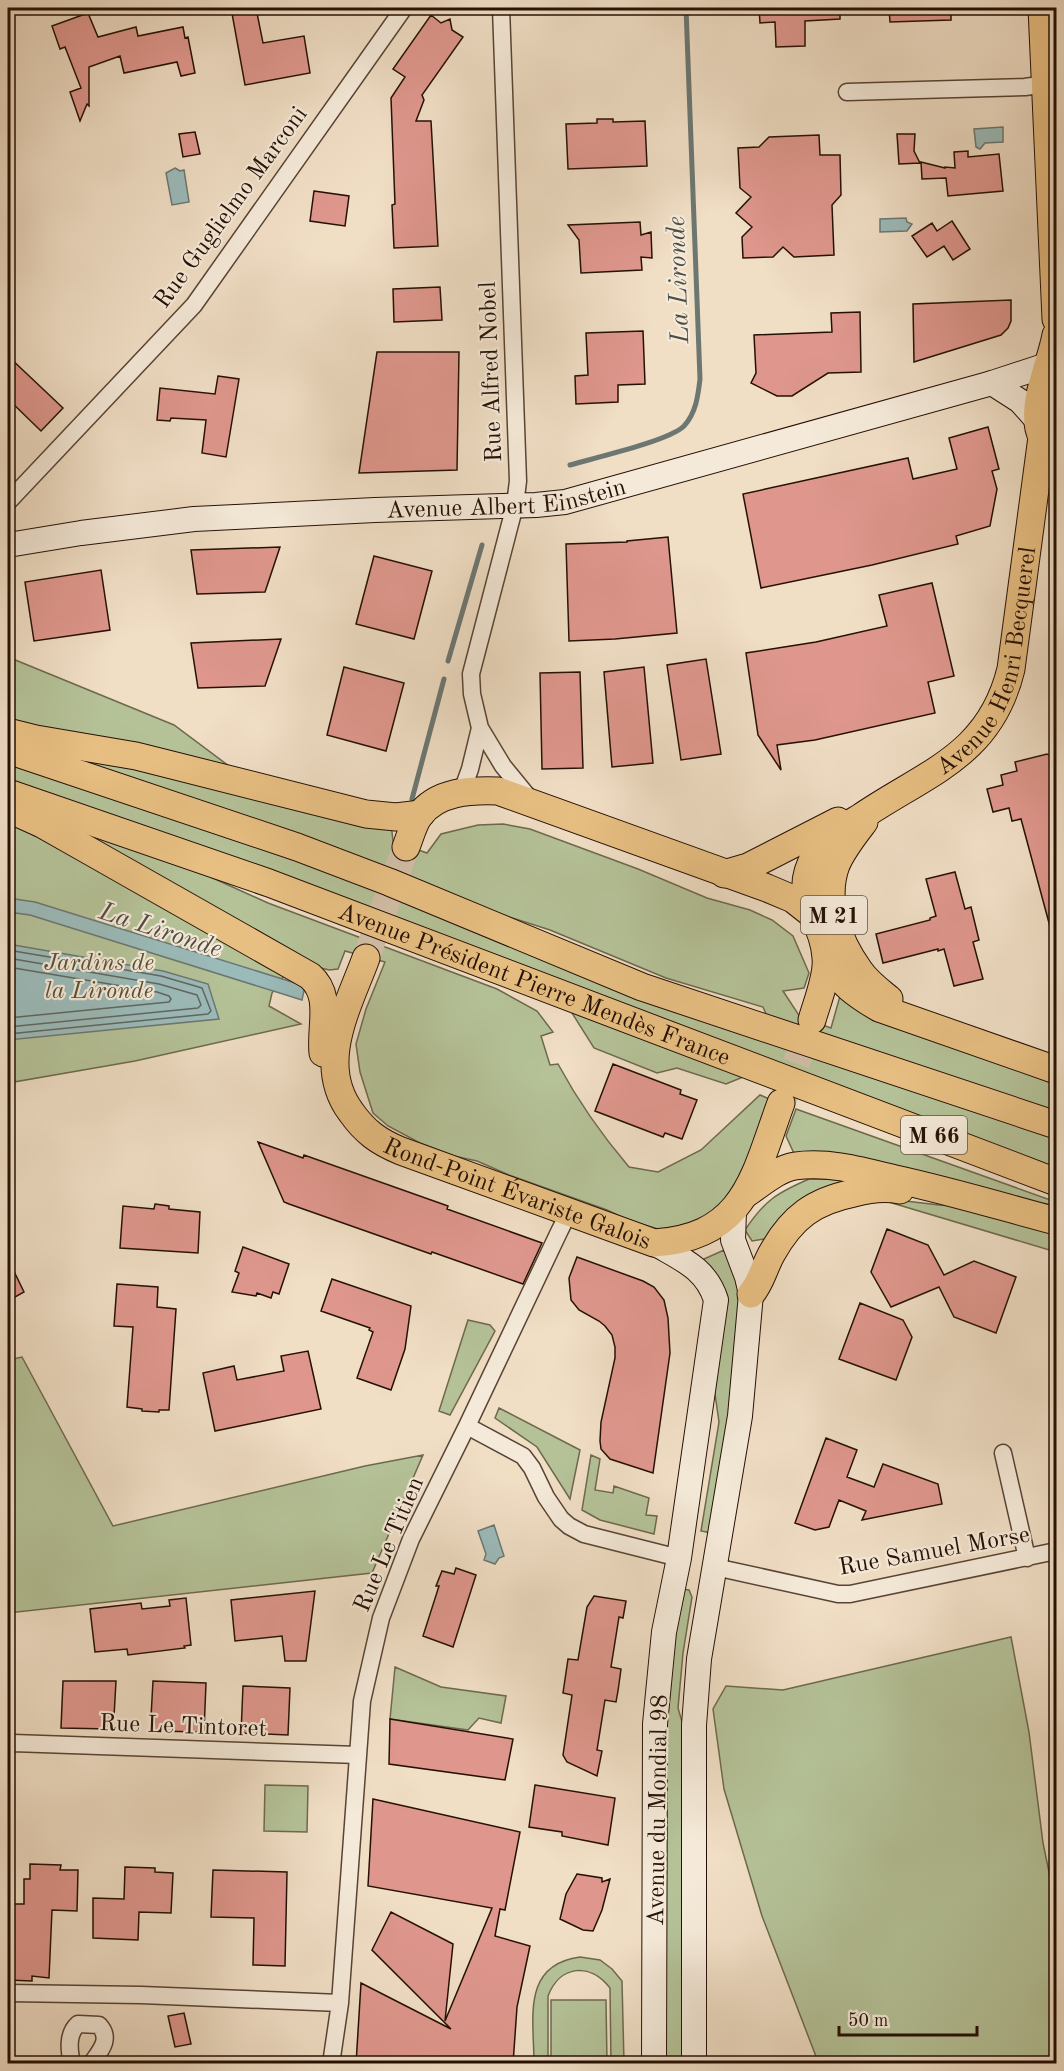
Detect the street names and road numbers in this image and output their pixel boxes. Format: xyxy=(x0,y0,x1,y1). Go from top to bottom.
street label: Rue Guglielmo Marconi xyxy=(151,103,313,313)
street label: Rue Alfred Nobel xyxy=(477,281,507,463)
street label: Avenue Albert Einstein xyxy=(386,476,629,524)
street label: Avenue Henri Becquerel xyxy=(933,545,1041,781)
road number: M 21 xyxy=(801,896,867,934)
street label: Avenue Président Pierre Mendès France xyxy=(334,900,733,1071)
road number: M 66 xyxy=(901,1116,967,1154)
street label: Rond-Point Évariste Galois xyxy=(379,1135,654,1255)
street label: Rue Le Titien xyxy=(351,1474,429,1616)
street label: Rue Samuel Morse xyxy=(837,1523,1032,1581)
street label: Avenue du Mondial 98 xyxy=(645,1694,673,1926)
street label: Rue Le Tintoret xyxy=(99,1712,267,1742)

